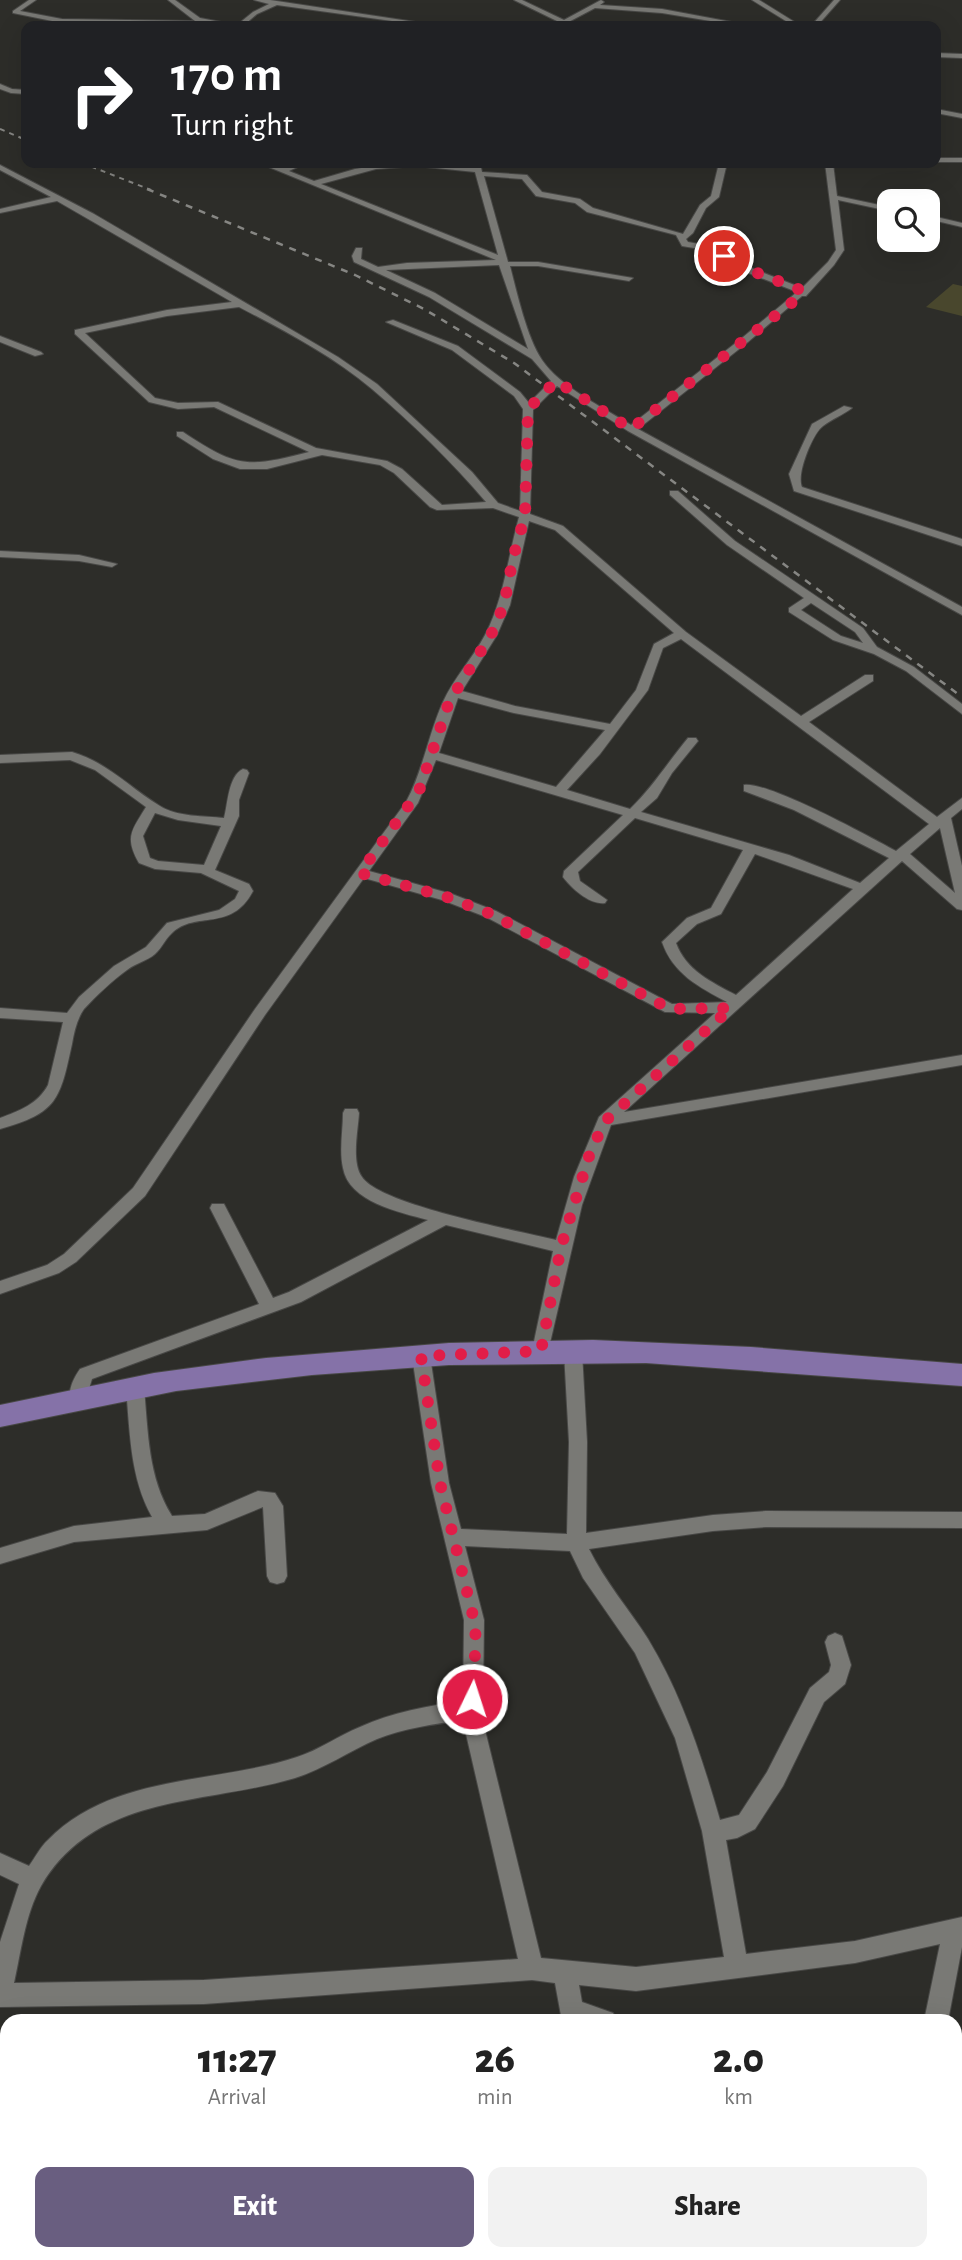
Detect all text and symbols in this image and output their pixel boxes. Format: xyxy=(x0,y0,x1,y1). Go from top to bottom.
icon: right xyxy=(56,49,147,140)
text: 170 m xyxy=(171,51,282,100)
text: Turn right xyxy=(171,109,293,141)
map controls xyxy=(877,189,940,252)
button: search xyxy=(877,189,940,252)
pin xyxy=(694,226,754,286)
icon: arrive xyxy=(705,237,743,275)
position arrow xyxy=(435,1662,509,1736)
text: 11:27 xyxy=(198,2038,277,2080)
text: 26 xyxy=(474,2038,515,2080)
text: 2.0 xyxy=(713,2038,764,2080)
text: Arrival xyxy=(208,2086,267,2109)
text: min xyxy=(477,2086,513,2109)
text: km xyxy=(724,2086,753,2109)
button: Exit xyxy=(35,2167,474,2247)
button: Share xyxy=(488,2167,927,2247)

